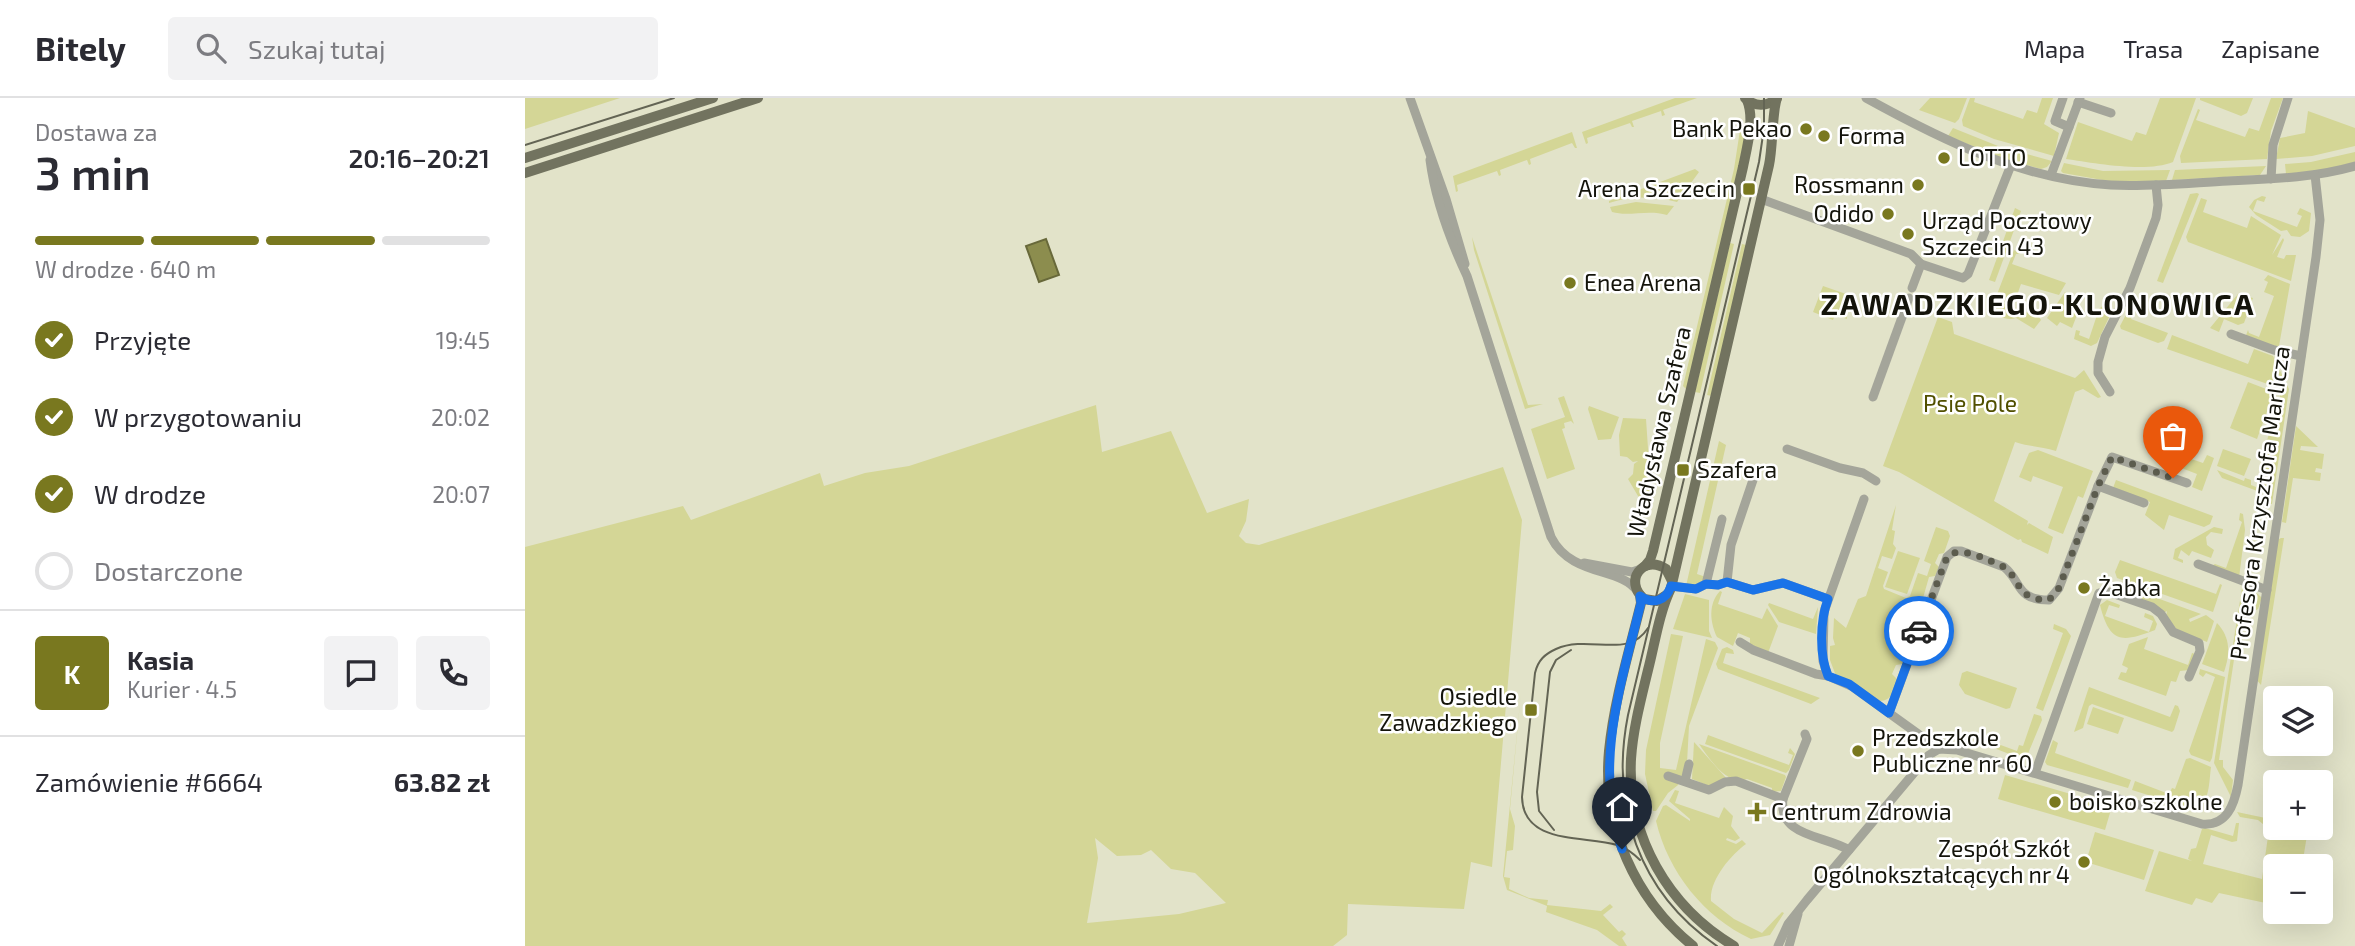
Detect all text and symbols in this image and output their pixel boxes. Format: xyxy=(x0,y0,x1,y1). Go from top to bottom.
search box xyxy=(168,17,658,80)
text: Bitely xyxy=(35,28,126,68)
icon: search xyxy=(192,29,230,67)
text: Szukaj tutaj xyxy=(248,33,385,64)
text: Mapa xyxy=(2024,34,2085,63)
text: Trasa xyxy=(2123,34,2183,63)
text: Zapisane xyxy=(2221,34,2320,63)
place label: Bank Pekao xyxy=(1672,114,1792,142)
text: Dostawa za xyxy=(35,118,157,146)
marker: Bank Pekao xyxy=(1798,121,1814,137)
place label: Forma xyxy=(1838,121,1905,149)
marker: Forma xyxy=(1816,128,1832,144)
text: 20:16–20:21 xyxy=(348,142,490,173)
place label: LOTTO xyxy=(1958,143,2026,171)
text: 3 min xyxy=(35,144,151,199)
marker: LOTTO xyxy=(1936,150,1952,166)
place label: Rossmann xyxy=(1794,170,1904,198)
place label: Arena Szczecin xyxy=(1578,174,1735,202)
marker: Rossmann xyxy=(1910,177,1926,193)
marker: Arena Szczecin xyxy=(1741,181,1757,197)
place label: Odido xyxy=(1814,199,1874,227)
marker: Odido xyxy=(1880,206,1896,222)
place label: Urząd Pocztowy Szczecin 43 xyxy=(1922,206,2092,260)
marker: Urząd Pocztowy Szczecin 43 xyxy=(1900,226,1916,242)
text: W drodze · 640 m xyxy=(35,255,216,283)
place label: Enea Arena xyxy=(1584,268,1701,296)
marker: Enea Arena xyxy=(1562,275,1578,291)
district label: ZAWADZKIEGO-KLONOWICA xyxy=(1821,285,2255,321)
icon: check xyxy=(35,321,73,359)
street label: Władysława Szafera xyxy=(1620,323,1696,540)
text: Przyjęte xyxy=(94,324,191,355)
text: 19:45 xyxy=(436,326,490,354)
street label: Profesora Krzysztofa Marlicza xyxy=(2223,344,2295,662)
park label: Psie Pole xyxy=(1923,389,2017,417)
icon: check xyxy=(35,398,73,436)
text: W przygotowaniu xyxy=(94,401,302,432)
text: 20:02 xyxy=(431,403,490,431)
pin xyxy=(2143,406,2203,478)
icon: bag xyxy=(2154,417,2192,455)
place label: Szafera xyxy=(1697,455,1777,483)
marker: Szafera xyxy=(1675,462,1691,478)
icon: check xyxy=(35,475,73,513)
text: W drodze xyxy=(94,478,206,509)
text: 20:07 xyxy=(432,480,490,508)
text: Dostarczone xyxy=(94,555,243,586)
place label: Żabka xyxy=(2098,573,2161,601)
marker: Żabka xyxy=(2076,580,2092,596)
courier xyxy=(1884,596,1954,666)
icon: car xyxy=(1900,612,1938,650)
button: chat xyxy=(324,636,398,710)
button: phone xyxy=(416,636,490,710)
text: Kasia xyxy=(127,644,194,675)
text: K xyxy=(64,658,80,689)
text: Kurier · 4.5 xyxy=(127,675,237,703)
place label: Osiedle Zawadzkiego xyxy=(1379,682,1517,736)
map controls xyxy=(2263,686,2333,924)
button: layers xyxy=(2263,686,2333,756)
marker: Osiedle Zawadzkiego xyxy=(1523,702,1539,718)
place label: Przedszkole Publiczne nr 60 xyxy=(1872,723,2032,777)
marker: Przedszkole Publiczne nr 60 xyxy=(1850,743,1866,759)
text: Zamówienie #6664 xyxy=(35,766,263,797)
text: 63.82 zł xyxy=(394,766,490,797)
button: + xyxy=(2263,770,2333,840)
pin xyxy=(1592,777,1652,849)
place label: boisko szkolne xyxy=(2069,787,2223,815)
icon: home xyxy=(1603,788,1641,826)
marker: boisko szkolne xyxy=(2047,794,2063,810)
place label: Centrum Zdrowia xyxy=(1771,797,1952,825)
marker: Centrum Zdrowia xyxy=(1749,804,1765,820)
place label: Zespół Szkół Ogólnokształcących nr 4 xyxy=(1813,834,2070,888)
marker: Zespół Szkół Ogólnokształcących nr 4 xyxy=(2076,854,2092,870)
button: − xyxy=(2263,854,2333,924)

